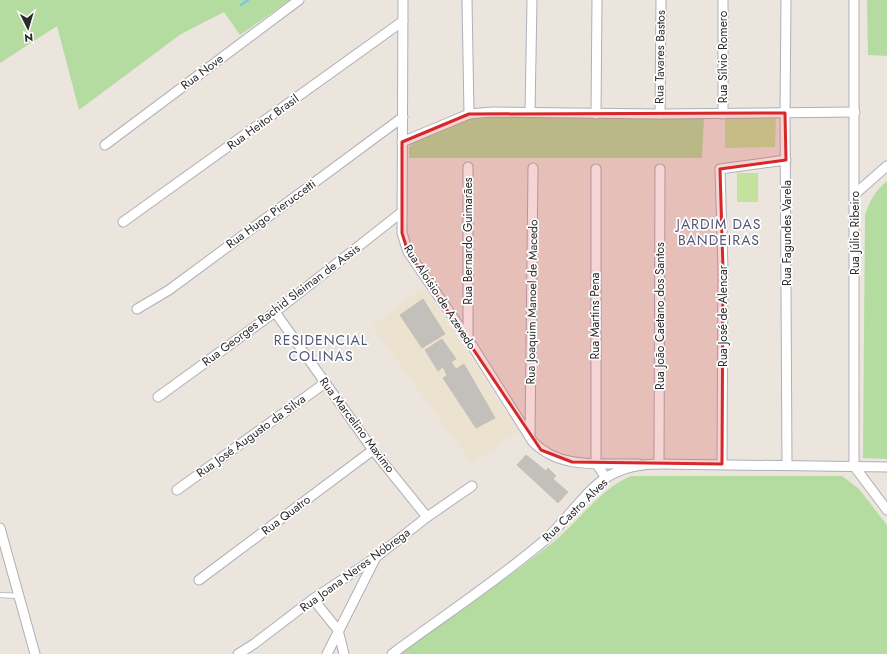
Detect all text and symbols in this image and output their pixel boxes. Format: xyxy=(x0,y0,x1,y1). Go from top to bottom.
north arrow xyxy=(8,8,48,48)
street label: Rua Tavares Bastos xyxy=(650,10,670,104)
street label: Rua Sílvio Romero xyxy=(714,10,732,103)
text: N xyxy=(24,30,34,46)
street label: Rua Nove xyxy=(177,50,227,94)
street label: Rua Heitor Brasil xyxy=(223,90,303,154)
street label: Rua Hugo Pieruccetti xyxy=(222,175,320,253)
street label: Rua Bernardo Guimarães xyxy=(459,177,477,305)
street label: Rua Fagundes Varela xyxy=(778,180,796,286)
street label: Rua Júlio Ribeiro xyxy=(846,191,864,275)
district label: JARDIM DAS BANDEIRAS xyxy=(675,214,761,250)
street label: Rua Joaquim Manoel de Macedo xyxy=(522,219,542,385)
street label: Rua Georges Rachid Sleiman de Assis xyxy=(198,239,364,370)
street label: Rua Aloísio de Azevedo xyxy=(399,241,481,353)
street label: Rua João Caetano dos Santos xyxy=(651,242,669,390)
street label: Rua José de Alencar xyxy=(714,264,732,367)
street label: Rua Martins Pena xyxy=(586,272,604,360)
district label: RESIDENCIAL COLINAS xyxy=(274,330,368,366)
street label: Rua Marcelino Maximo xyxy=(315,373,399,477)
street label: Rua José Augusto da Silva xyxy=(193,390,310,482)
street label: Rua Castro Alves xyxy=(538,474,612,546)
street label: Rua Quatro xyxy=(258,490,315,539)
street label: Rua Joana Neres Nóbrega xyxy=(296,524,414,616)

